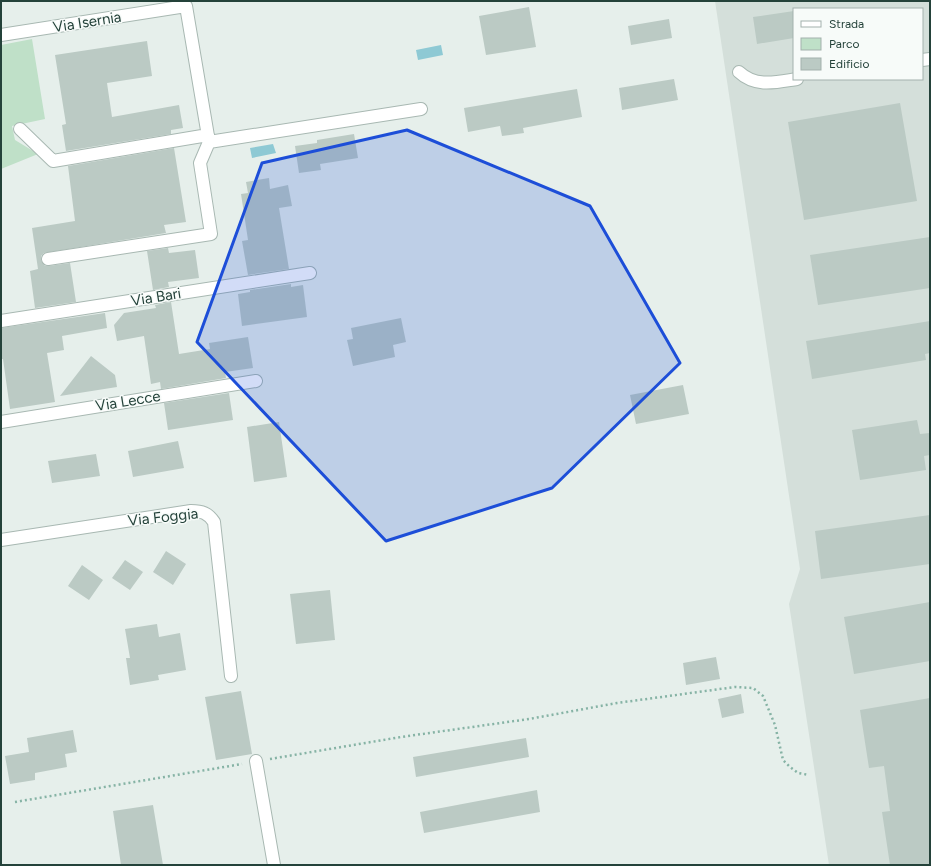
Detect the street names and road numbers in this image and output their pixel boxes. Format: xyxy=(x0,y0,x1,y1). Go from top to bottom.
street label: Via Isernia xyxy=(51,8,123,36)
street label: Via Bari xyxy=(130,284,182,310)
street label: Via Lecce xyxy=(94,387,162,415)
street label: Via Foggia xyxy=(127,504,199,530)

